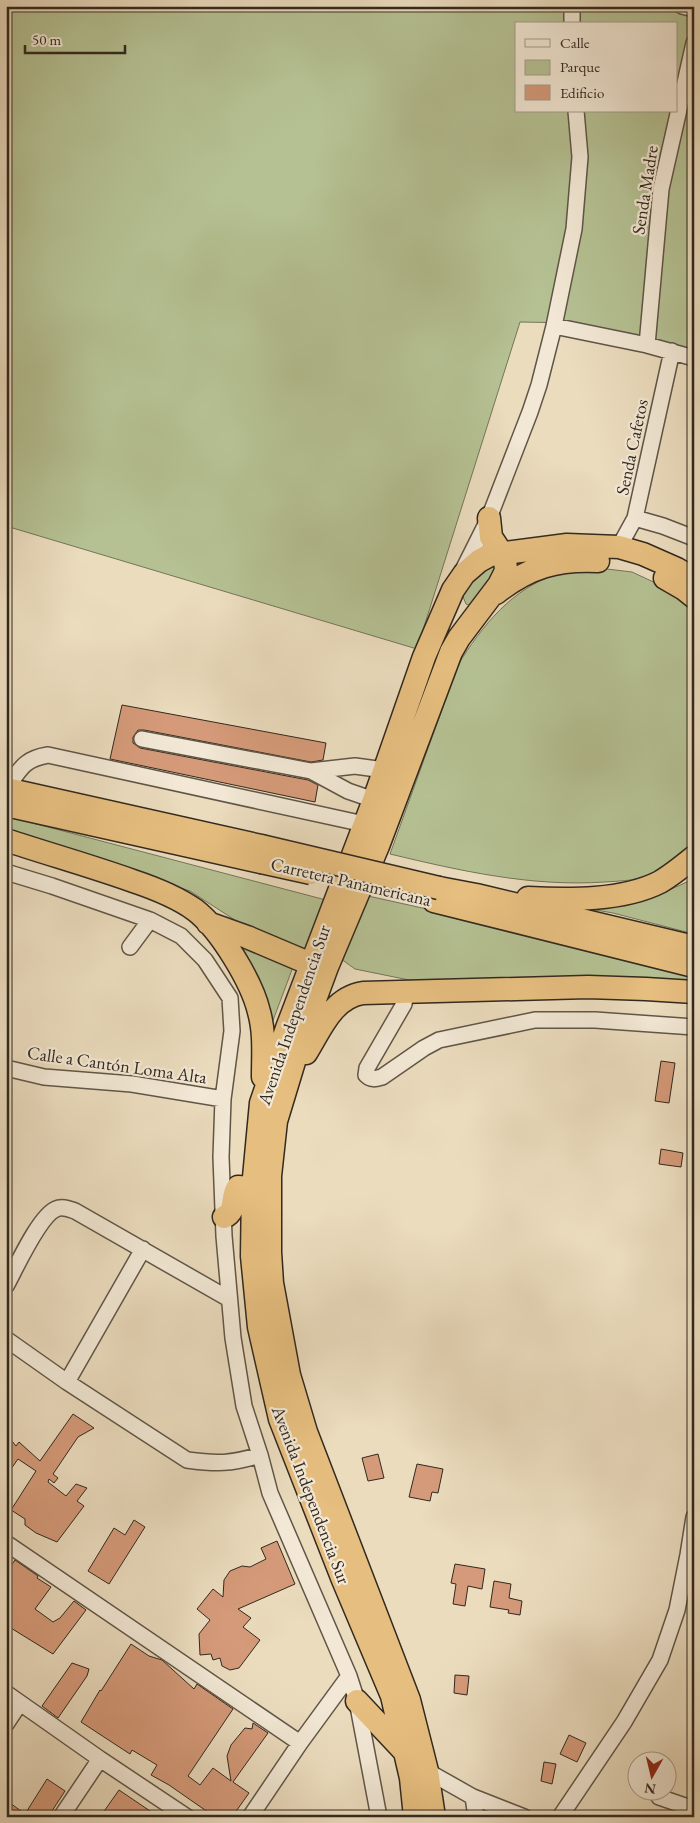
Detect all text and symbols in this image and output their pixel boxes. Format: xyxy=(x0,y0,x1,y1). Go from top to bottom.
scale bar xyxy=(25,22,125,54)
legend xyxy=(515,22,678,112)
text: 50 m xyxy=(32,30,61,49)
text: Calle xyxy=(560,33,590,52)
text: Parque xyxy=(560,57,600,76)
text: Edificio xyxy=(560,83,604,102)
street label: Senda Madre xyxy=(626,144,663,236)
street label: Senda Cafetos xyxy=(610,397,653,497)
street label: Carretera Panamericana xyxy=(269,852,434,911)
street label: Avenida Independencia Sur xyxy=(252,922,335,1109)
street label: Calle a Cantón Loma Alta xyxy=(26,1041,209,1089)
street label: Avenida Independencia Sur xyxy=(266,1401,356,1587)
north arrow xyxy=(628,1750,678,1800)
text: N xyxy=(643,1779,657,1799)

